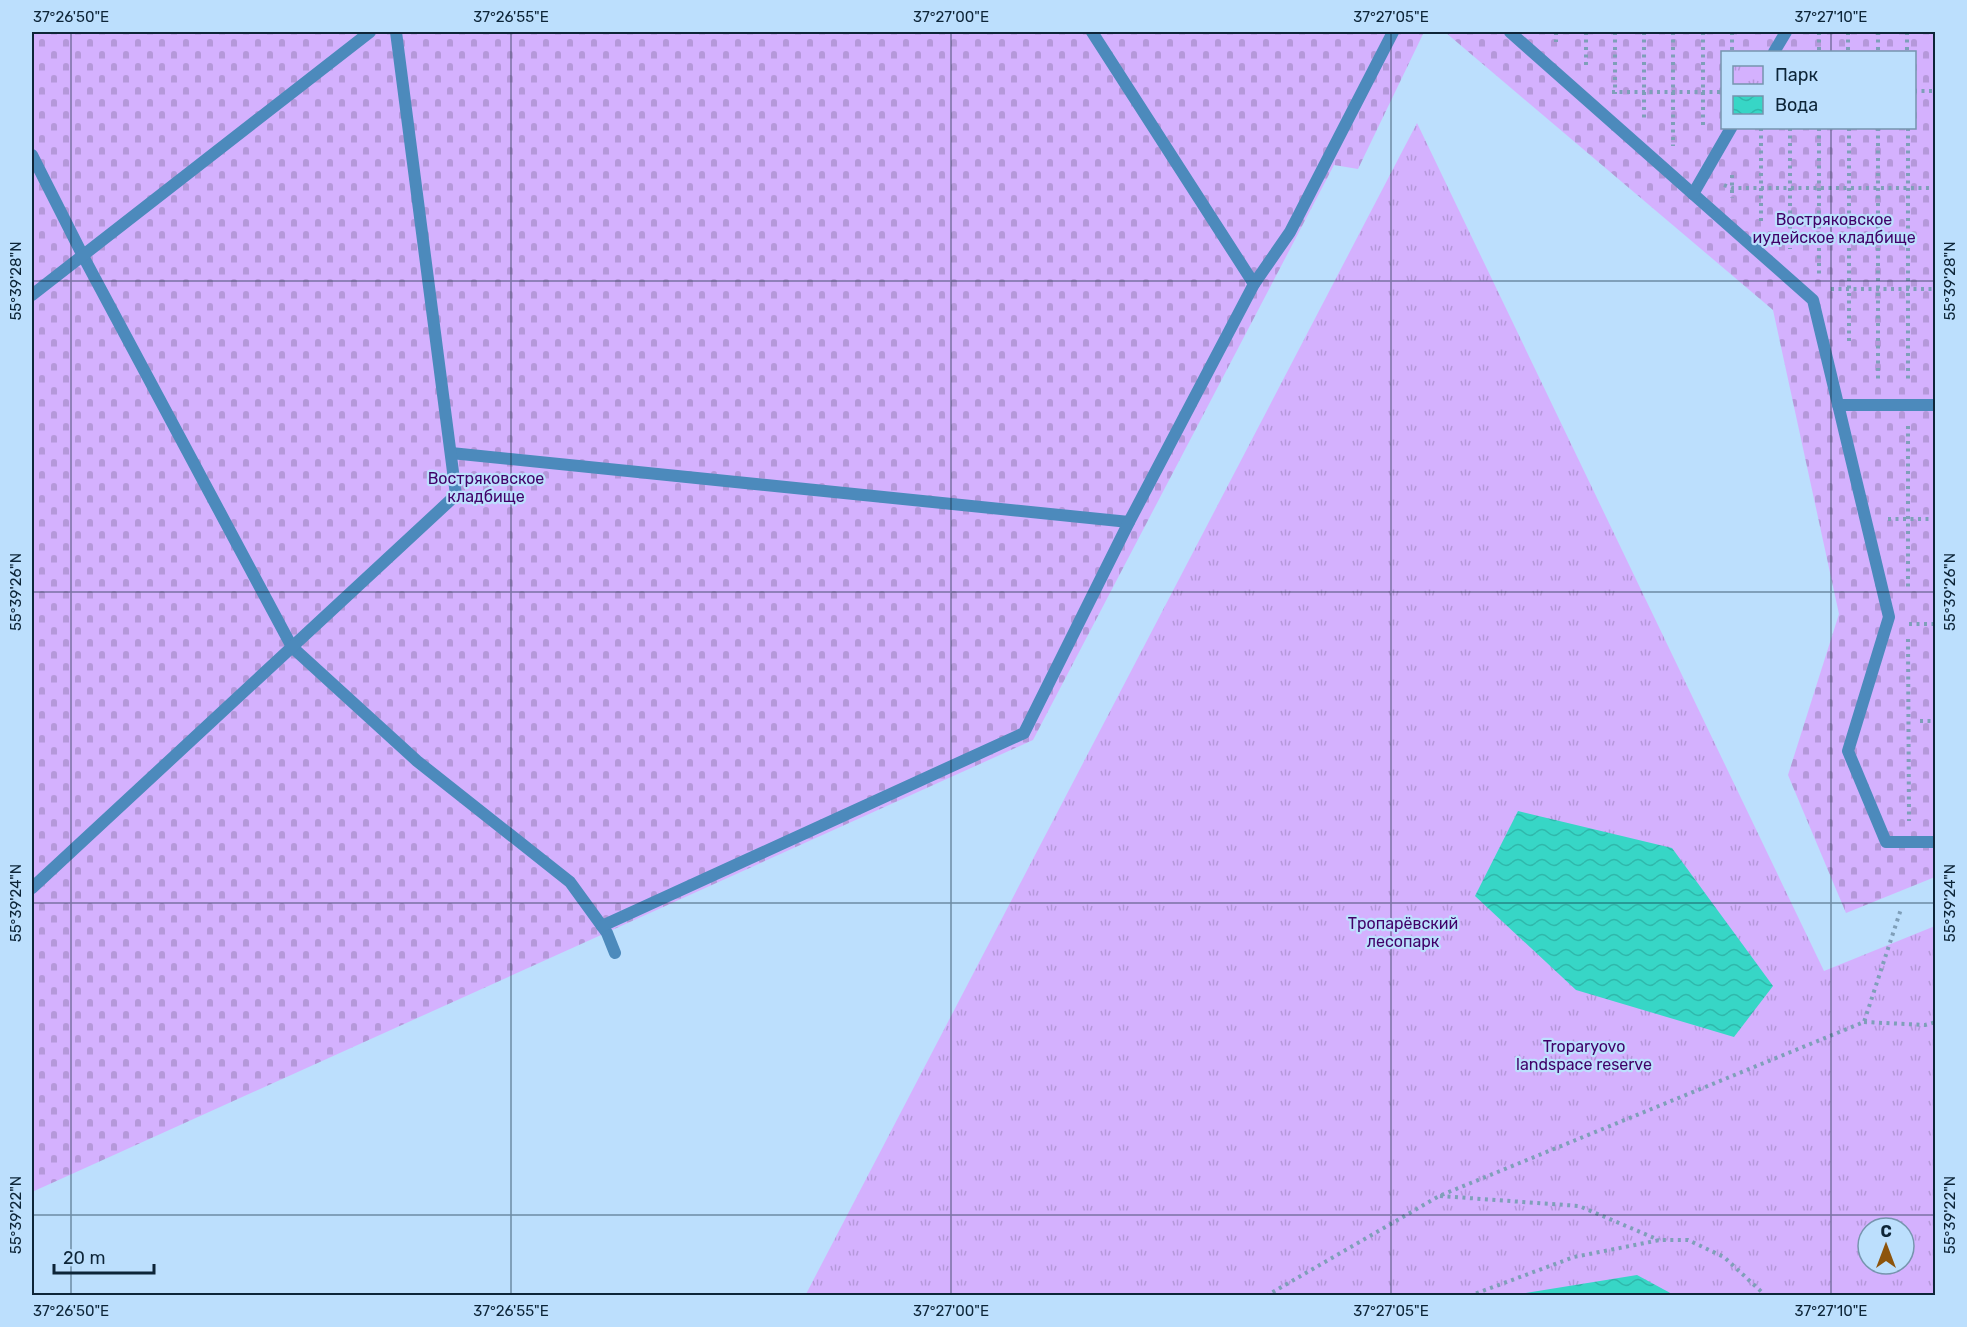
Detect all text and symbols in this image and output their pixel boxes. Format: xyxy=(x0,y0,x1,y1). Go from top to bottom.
text: 37°26'50"E xyxy=(33,8,109,26)
text: 37°26'55"E xyxy=(473,8,549,26)
text: 37°27'00"E xyxy=(913,8,989,26)
text: 37°27'05"E xyxy=(1353,8,1429,26)
text: 37°27'10"E xyxy=(1795,8,1867,26)
legend xyxy=(1721,51,1916,129)
text: Парк xyxy=(1775,64,1819,86)
text: Вода xyxy=(1775,94,1818,116)
park label: Востряковское иудейское кладбище xyxy=(1752,210,1916,247)
text: 55°39'28"N xyxy=(7,241,25,321)
text: 55°39'28"N xyxy=(1941,241,1959,321)
park label: Востряковское кладбище xyxy=(428,469,544,506)
text: 55°39'26"N xyxy=(7,553,25,631)
text: 55°39'26"N xyxy=(1941,553,1959,631)
text: 55°39'24"N xyxy=(7,864,25,942)
text: 55°39'24"N xyxy=(1941,864,1959,942)
park label: Тропарёвский лесопарк xyxy=(1348,914,1458,951)
park label: Troparyovo landspace reserve xyxy=(1516,1037,1652,1074)
text: 55°39'22"N xyxy=(7,1176,25,1254)
text: 55°39'22"N xyxy=(1941,1176,1959,1254)
north arrow xyxy=(1856,1216,1916,1276)
text: С xyxy=(1880,1222,1892,1241)
scale bar xyxy=(54,1237,154,1275)
text: 20 m xyxy=(63,1247,105,1269)
text: 37°26'50"E xyxy=(33,1302,109,1320)
text: 37°26'55"E xyxy=(473,1302,549,1320)
text: 37°27'00"E xyxy=(913,1302,989,1320)
text: 37°27'05"E xyxy=(1353,1302,1429,1320)
text: 37°27'10"E xyxy=(1795,1302,1867,1320)

